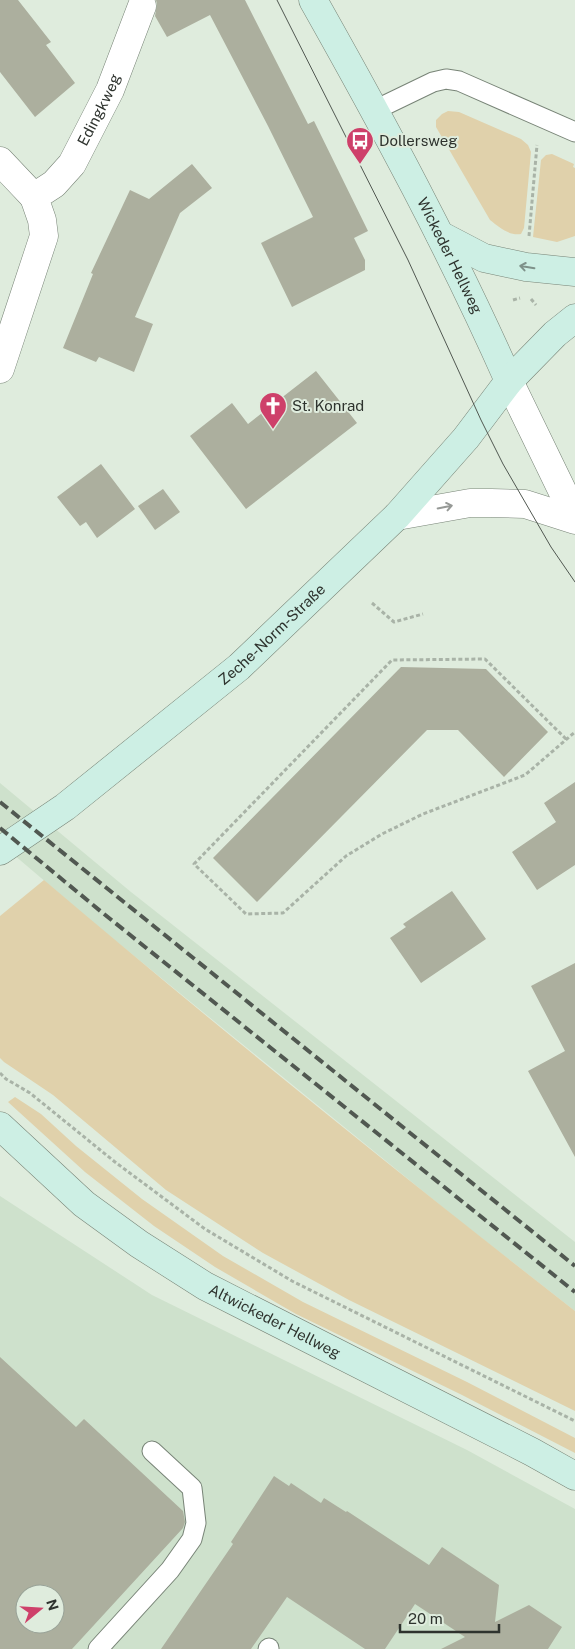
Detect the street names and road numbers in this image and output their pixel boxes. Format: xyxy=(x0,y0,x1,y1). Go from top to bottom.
street label: Edingkweg xyxy=(74,71,123,148)
street label: Wickeder Hellweg xyxy=(414,195,486,316)
street label: Zeche-Norm-Straße xyxy=(215,580,328,688)
street label: Altwickeder Hellweg xyxy=(206,1280,344,1361)

